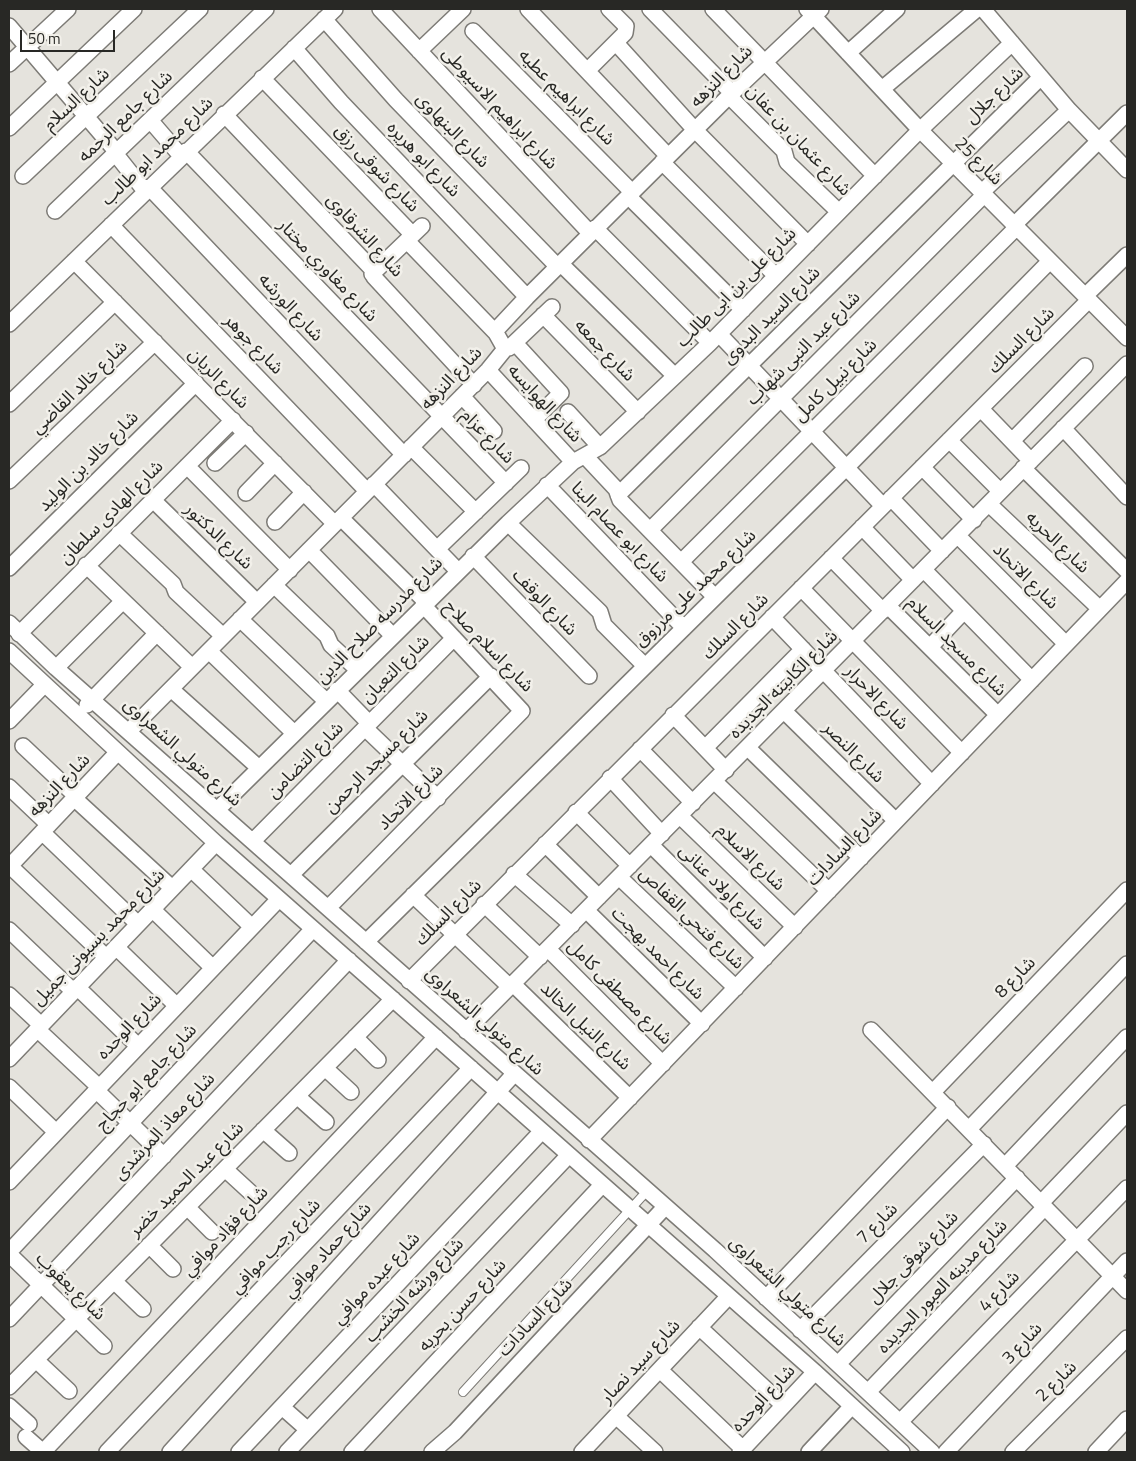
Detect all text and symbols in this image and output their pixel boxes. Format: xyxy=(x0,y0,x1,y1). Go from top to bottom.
scale bar xyxy=(22,20,118,52)
text: 50 m xyxy=(28,27,61,50)
street label: شارع النزهه xyxy=(686,41,758,113)
street label: شارع ابراهيم الاسيوطى xyxy=(437,43,561,175)
street label: شارع ابراهيم عطيه xyxy=(513,45,619,151)
street label: شارع جلال xyxy=(961,63,1029,129)
street label: شارع السلام xyxy=(39,64,115,136)
street label: شارع جامع الرحمه xyxy=(74,67,178,167)
street label: شارع عثمان بن عفان xyxy=(741,81,855,201)
street label: شارع البنهاوى xyxy=(411,89,493,173)
street label: شارع محمد ابو طالب xyxy=(98,93,218,211)
street label: شارع ابو هريره xyxy=(382,118,464,202)
street label: شارع شوقى رزق xyxy=(329,121,423,217)
street label: شارع 25 xyxy=(949,133,1007,191)
street label: شارع الشرقاوى xyxy=(321,190,407,282)
street label: شارع مغاوري مختار xyxy=(272,215,382,327)
street label: شارع على بن ابى طالب xyxy=(673,224,801,352)
street label: شارع السيد البدوى xyxy=(718,262,826,370)
street label: شارع الورشه xyxy=(253,269,327,347)
street label: شارع عبد النبى شهاب xyxy=(742,287,866,411)
street label: شارع السلك xyxy=(984,303,1060,379)
street label: شارع جوهر xyxy=(219,310,287,380)
street label: شارع جمعه xyxy=(569,315,639,387)
street label: شارع نبيل كامل xyxy=(790,335,882,427)
street label: شارع خالد القاضي xyxy=(27,337,133,439)
street label: شارع النزهه xyxy=(417,343,487,415)
street label: شارع الريان xyxy=(183,344,253,414)
street label: شارع الهوايسه xyxy=(502,360,586,448)
street label: شارع عزام xyxy=(456,405,518,469)
street label: شارع خالد بن الوليد xyxy=(34,407,144,517)
street label: شارع الهادى سلطان xyxy=(55,456,169,570)
street label: شارع ابو عصام البنا xyxy=(566,478,672,588)
street label: شارع الدكتور xyxy=(179,499,257,575)
street label: شارع الحريه xyxy=(1021,507,1093,579)
street label: شارع محمد على مرزوق xyxy=(631,525,761,653)
street label: شارع الاتحاد xyxy=(987,539,1063,615)
street label: شارع مدرسه صلاح الدين xyxy=(312,553,448,689)
street label: شارع الوقف xyxy=(507,565,581,641)
street label: شارع السلك xyxy=(698,589,774,665)
street label: شارع مسجد السلام xyxy=(901,592,1011,702)
street label: شارع اسلام صلاح xyxy=(439,597,537,697)
street label: شارع الكابينه الجديده xyxy=(725,626,843,744)
street label: شارع التعبان xyxy=(357,631,435,709)
street label: شارع الاحرار xyxy=(840,661,912,735)
street label: شارع متولي الشعراوى xyxy=(118,694,246,812)
street label: شارع مسجد الرحمن xyxy=(320,705,434,819)
street label: شارع التضامن xyxy=(263,718,349,804)
street label: شارع النصر xyxy=(818,718,888,788)
street label: شارع النزهه xyxy=(25,750,95,822)
street label: شارع الاتحاد xyxy=(373,760,449,836)
street label: شارع السادات xyxy=(803,805,887,891)
street label: شارع الاسلام xyxy=(711,820,789,896)
street label: شارع اولاد عنانى xyxy=(673,840,769,936)
street label: شارع فتحي القفاص xyxy=(634,863,748,975)
street label: شارع محمد بسيونى جميل xyxy=(28,865,170,1011)
street label: شارع السلك xyxy=(411,875,487,951)
street label: شارع احمد بهجت xyxy=(606,903,708,1005)
street label: شارع مصطفى كامل xyxy=(562,936,676,1050)
street label: شارع 8 xyxy=(991,953,1041,1003)
street label: شارع متولي الشعراوى xyxy=(420,963,548,1081)
street label: شارع النيل الخالد xyxy=(535,978,635,1076)
street label: شارع الوحده xyxy=(93,989,167,1065)
street label: شارع جامع ابو حجاج xyxy=(92,1020,202,1136)
street label: شارع معاذ المرشدى xyxy=(110,1069,220,1185)
street label: شارع عبد الحميد خضر xyxy=(125,1118,249,1242)
street label: شارع فؤاد موافي xyxy=(179,1182,273,1282)
street label: شارع رجب موافي xyxy=(226,1195,326,1299)
street label: شارع حماد موافي xyxy=(279,1199,377,1303)
street label: شارع 7 xyxy=(853,1199,903,1249)
street label: شارع شوقى جلال xyxy=(864,1207,964,1309)
street label: شارع مدينه العبور الجديده xyxy=(873,1215,1013,1359)
street label: شارع عبده موافي xyxy=(329,1228,425,1330)
street label: شارع متولي الشعراوى xyxy=(724,1232,850,1352)
street label: شارع ورشه الخشب xyxy=(361,1234,469,1348)
street label: شارع يعقوب xyxy=(30,1248,110,1326)
street label: شارع حسن بحريه xyxy=(414,1255,512,1357)
street label: شارع 4 xyxy=(975,1267,1025,1317)
street label: شارع السادات xyxy=(494,1274,578,1362)
street label: شارع سيد نصار xyxy=(597,1315,685,1409)
street label: شارع 3 xyxy=(998,1319,1048,1369)
street label: شارع 2 xyxy=(1032,1357,1082,1407)
street label: شارع الوحده xyxy=(727,1361,801,1437)

